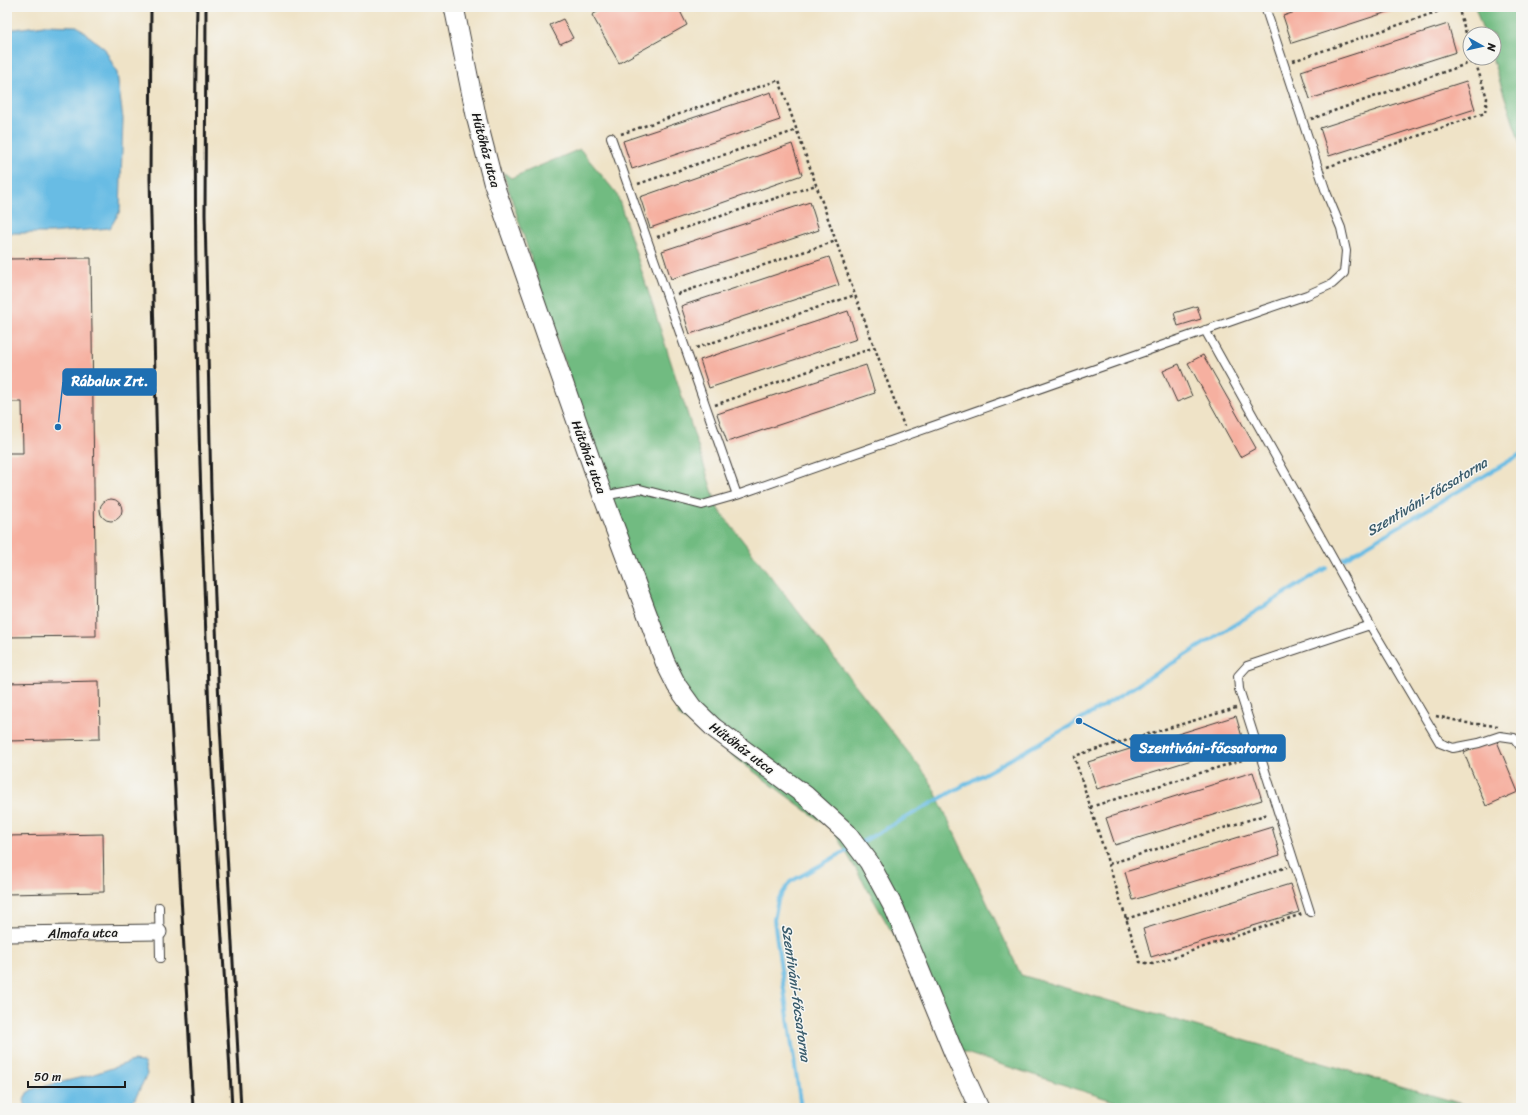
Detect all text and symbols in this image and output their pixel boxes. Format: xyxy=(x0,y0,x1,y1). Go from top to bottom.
north arrow xyxy=(1462,26,1502,66)
text: N xyxy=(1481,41,1501,53)
street label: Hűtőház utca xyxy=(465,110,507,191)
callout: Rábalux Zrt. xyxy=(63,369,156,395)
text: Rábalux Zrt. xyxy=(71,369,148,394)
street label: Hűtőház utca xyxy=(565,417,613,498)
water label: Szentiváni-főcsatorna xyxy=(1361,450,1494,543)
street label: Hűtőház utca xyxy=(704,716,780,781)
callout: Szentiváni-főcsatorna xyxy=(1131,735,1285,761)
text: Szentiváni-főcsatorna xyxy=(1138,736,1278,761)
street label: Almafa utca xyxy=(47,921,119,945)
water label: Szentiváni-főcsatorna xyxy=(774,923,818,1065)
scale bar xyxy=(28,1063,125,1089)
text: 50 m xyxy=(34,1066,61,1088)

